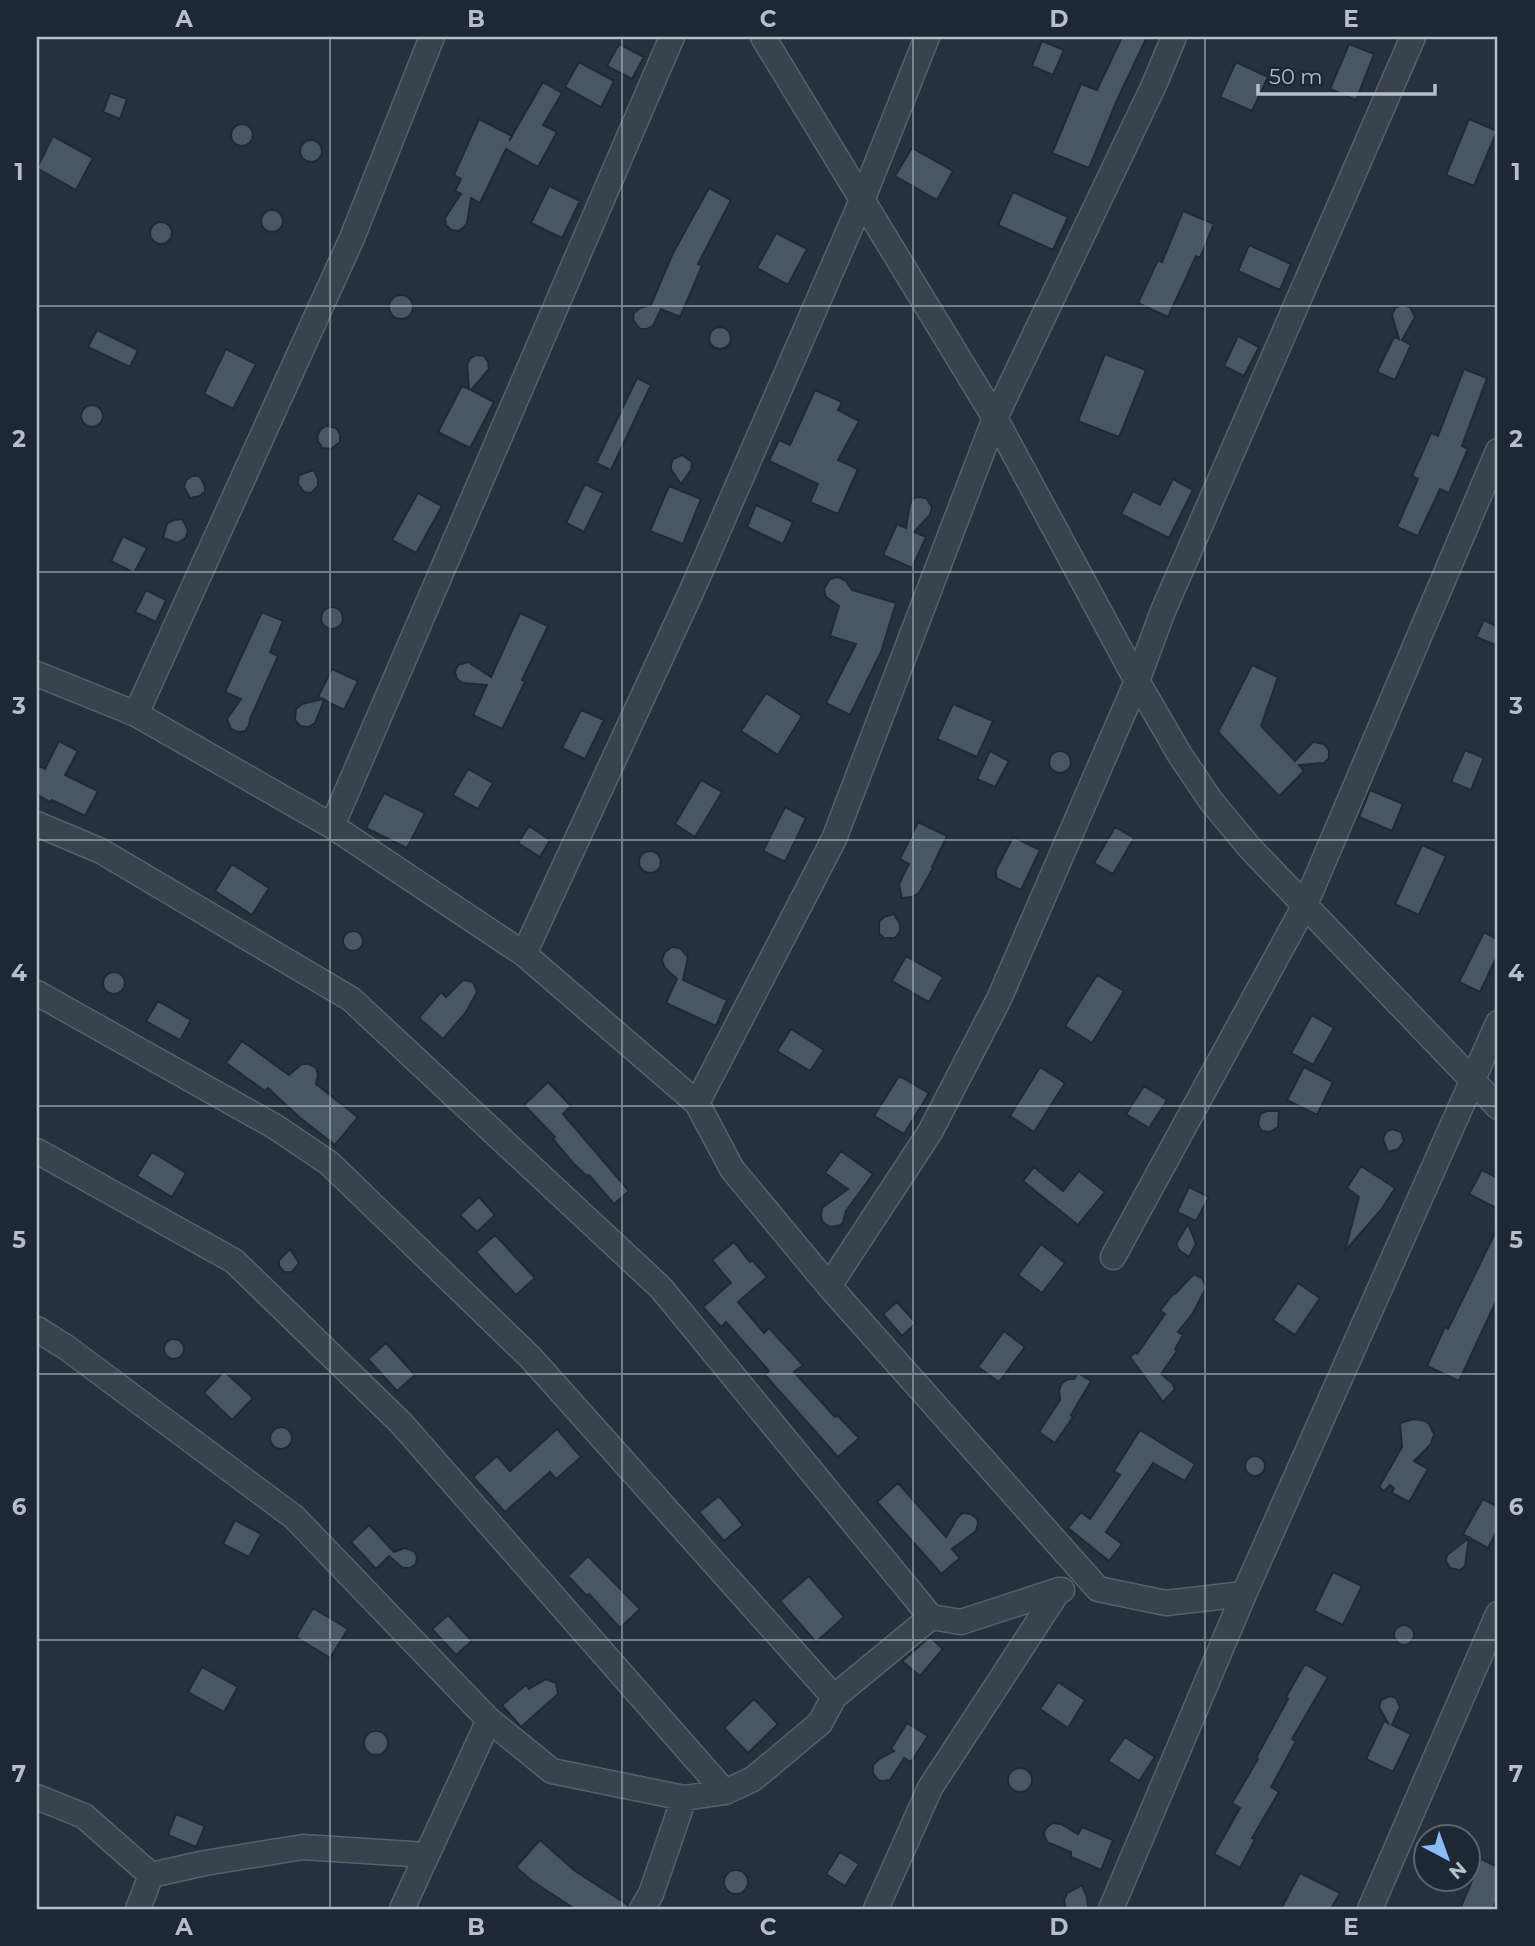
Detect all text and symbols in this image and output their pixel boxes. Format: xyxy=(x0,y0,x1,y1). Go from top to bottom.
text: A xyxy=(174,5,193,33)
text: B xyxy=(467,5,485,33)
text: C xyxy=(760,5,777,33)
text: D xyxy=(1050,5,1069,33)
text: E xyxy=(1343,5,1359,33)
scale bar xyxy=(1258,52,1435,96)
text: 50 m xyxy=(1269,64,1323,89)
text: 1 xyxy=(14,158,24,186)
text: 1 xyxy=(1511,158,1521,186)
text: 2 xyxy=(12,425,26,453)
text: 2 xyxy=(1509,425,1523,453)
text: 3 xyxy=(11,692,26,720)
text: 3 xyxy=(1508,692,1523,720)
text: 4 xyxy=(11,959,27,987)
text: 4 xyxy=(1508,959,1524,987)
text: 5 xyxy=(12,1226,26,1254)
text: 5 xyxy=(1509,1226,1523,1254)
text: 6 xyxy=(12,1493,27,1521)
text: 6 xyxy=(1509,1493,1524,1521)
text: 7 xyxy=(12,1760,26,1788)
text: 7 xyxy=(1509,1760,1523,1788)
north arrow xyxy=(1412,1824,1482,1894)
text: N xyxy=(1444,1857,1471,1884)
text: A xyxy=(174,1913,193,1941)
text: B xyxy=(467,1913,485,1941)
text: C xyxy=(760,1913,777,1941)
text: D xyxy=(1050,1913,1069,1941)
text: E xyxy=(1343,1913,1359,1941)

